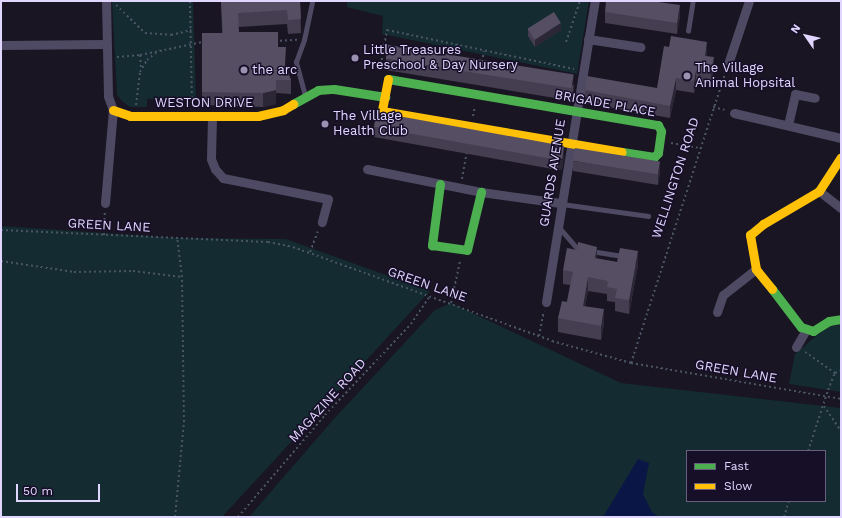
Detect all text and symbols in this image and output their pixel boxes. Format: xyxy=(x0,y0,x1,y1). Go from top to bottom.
north arrow xyxy=(786,16,826,56)
text: N xyxy=(788,22,803,36)
place label: Little Treasures Preschool & Day Nursery xyxy=(363,43,519,74)
marker: Little Treasures Preschool & Day Nursery xyxy=(350,53,360,63)
place label: The Village Animal Hopsital xyxy=(695,61,796,92)
place label: the arc xyxy=(252,62,297,78)
marker: the arc xyxy=(239,65,249,75)
marker: The Village Animal Hopsital xyxy=(682,71,692,81)
street label: BRIGADE PLACE xyxy=(553,87,657,121)
street label: WESTON DRIVE xyxy=(155,95,253,111)
place label: The Village Health Club xyxy=(333,109,408,140)
street label: WELLINGTON ROAD xyxy=(649,116,703,240)
street label: GUARDS AVENUE xyxy=(537,118,569,228)
marker: The Village Health Club xyxy=(320,119,330,129)
street label: GREEN LANE xyxy=(67,216,151,236)
street label: GREEN LANE xyxy=(385,264,469,306)
street label: MAGAZINE ROAD xyxy=(286,356,370,446)
street label: GREEN LANE xyxy=(694,357,778,387)
legend xyxy=(686,450,826,502)
text: Fast xyxy=(724,459,749,473)
scale bar xyxy=(18,476,102,502)
text: Slow xyxy=(724,479,752,493)
text: 50 m xyxy=(23,484,53,498)

